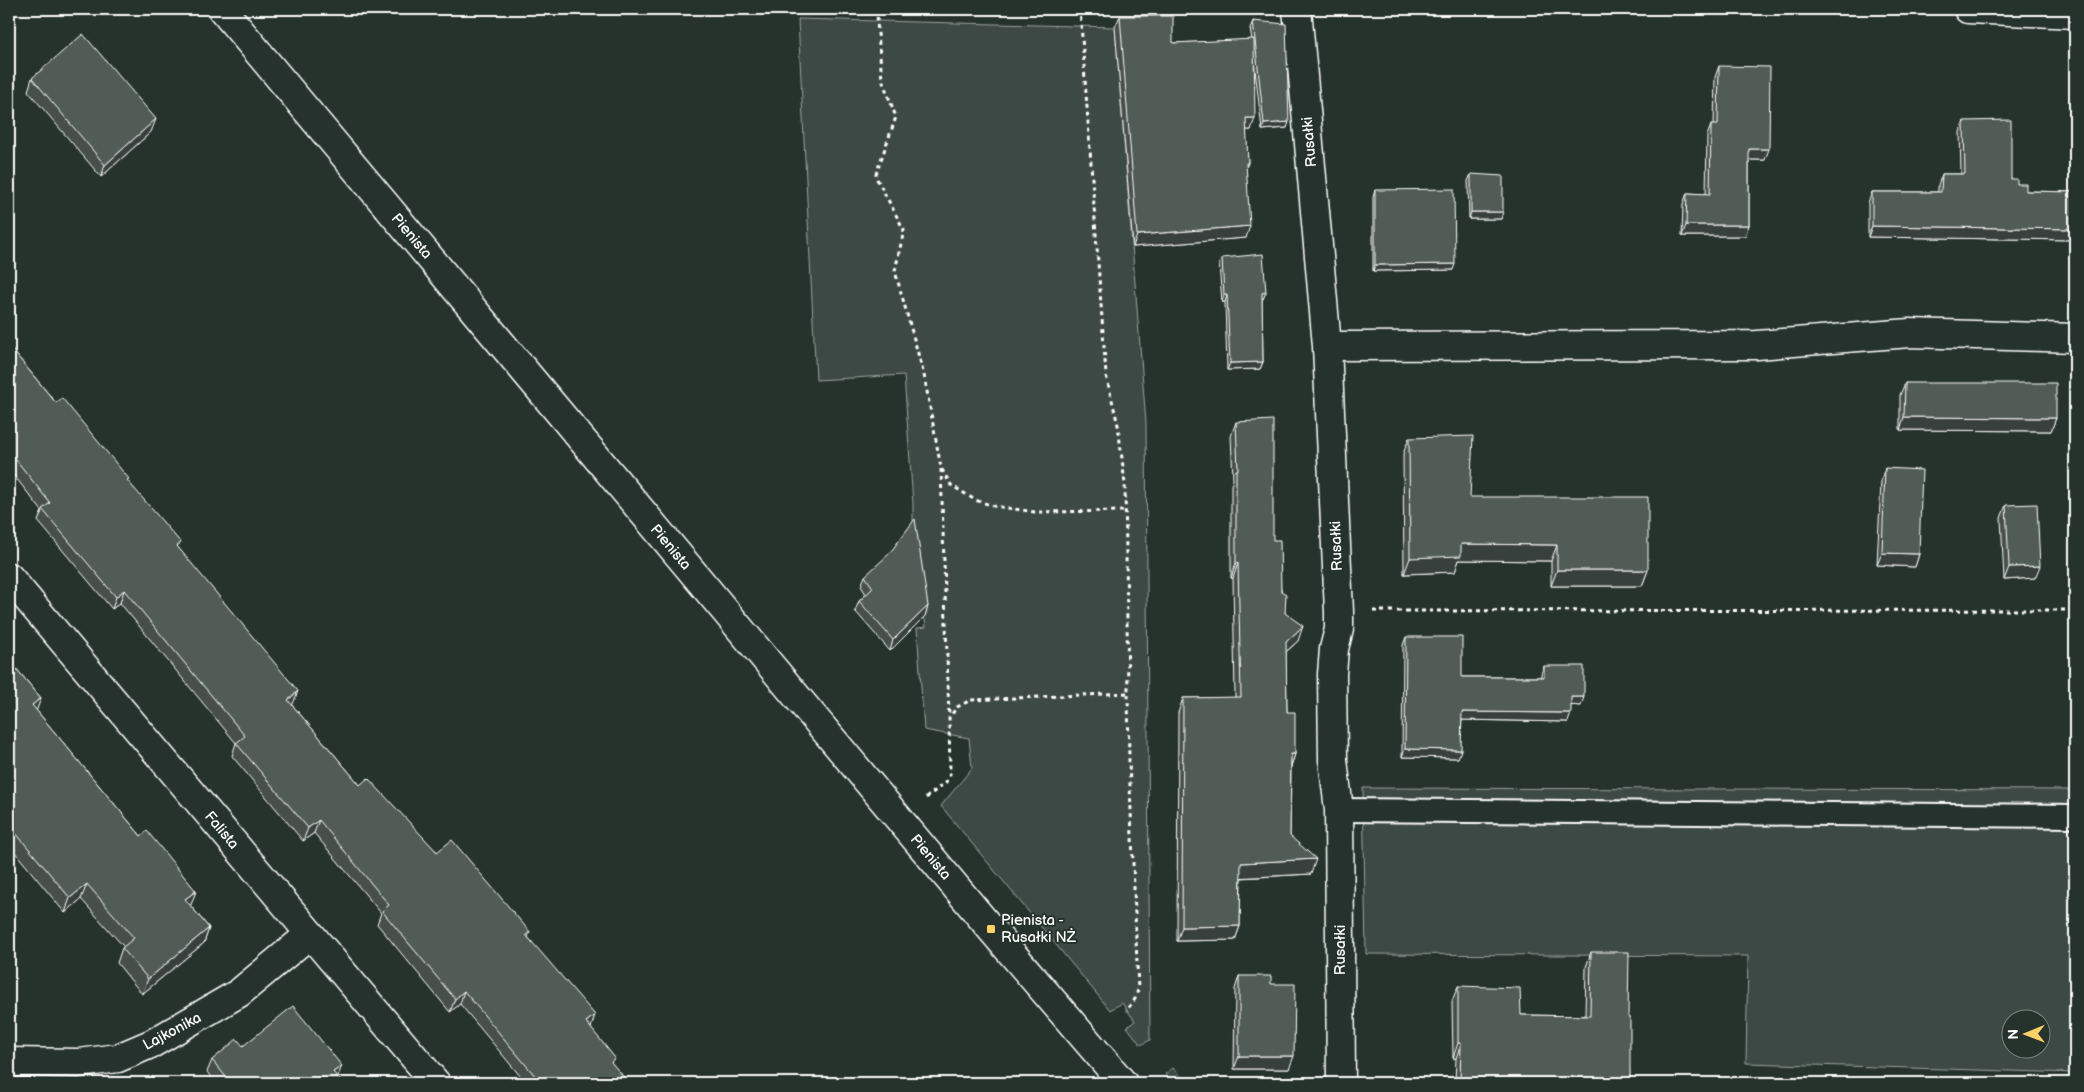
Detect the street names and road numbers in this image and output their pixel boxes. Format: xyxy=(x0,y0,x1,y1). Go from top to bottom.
street label: Rusałki xyxy=(1298,116,1321,168)
street label: Pienista xyxy=(387,210,436,263)
street label: Rusałki xyxy=(1326,520,1347,572)
street label: Pienista xyxy=(646,521,695,574)
street label: Falista xyxy=(200,807,243,853)
street label: Pienista xyxy=(906,831,955,884)
street label: Rusałki xyxy=(1331,925,1350,975)
street label: Lajkonika xyxy=(140,1008,205,1055)

